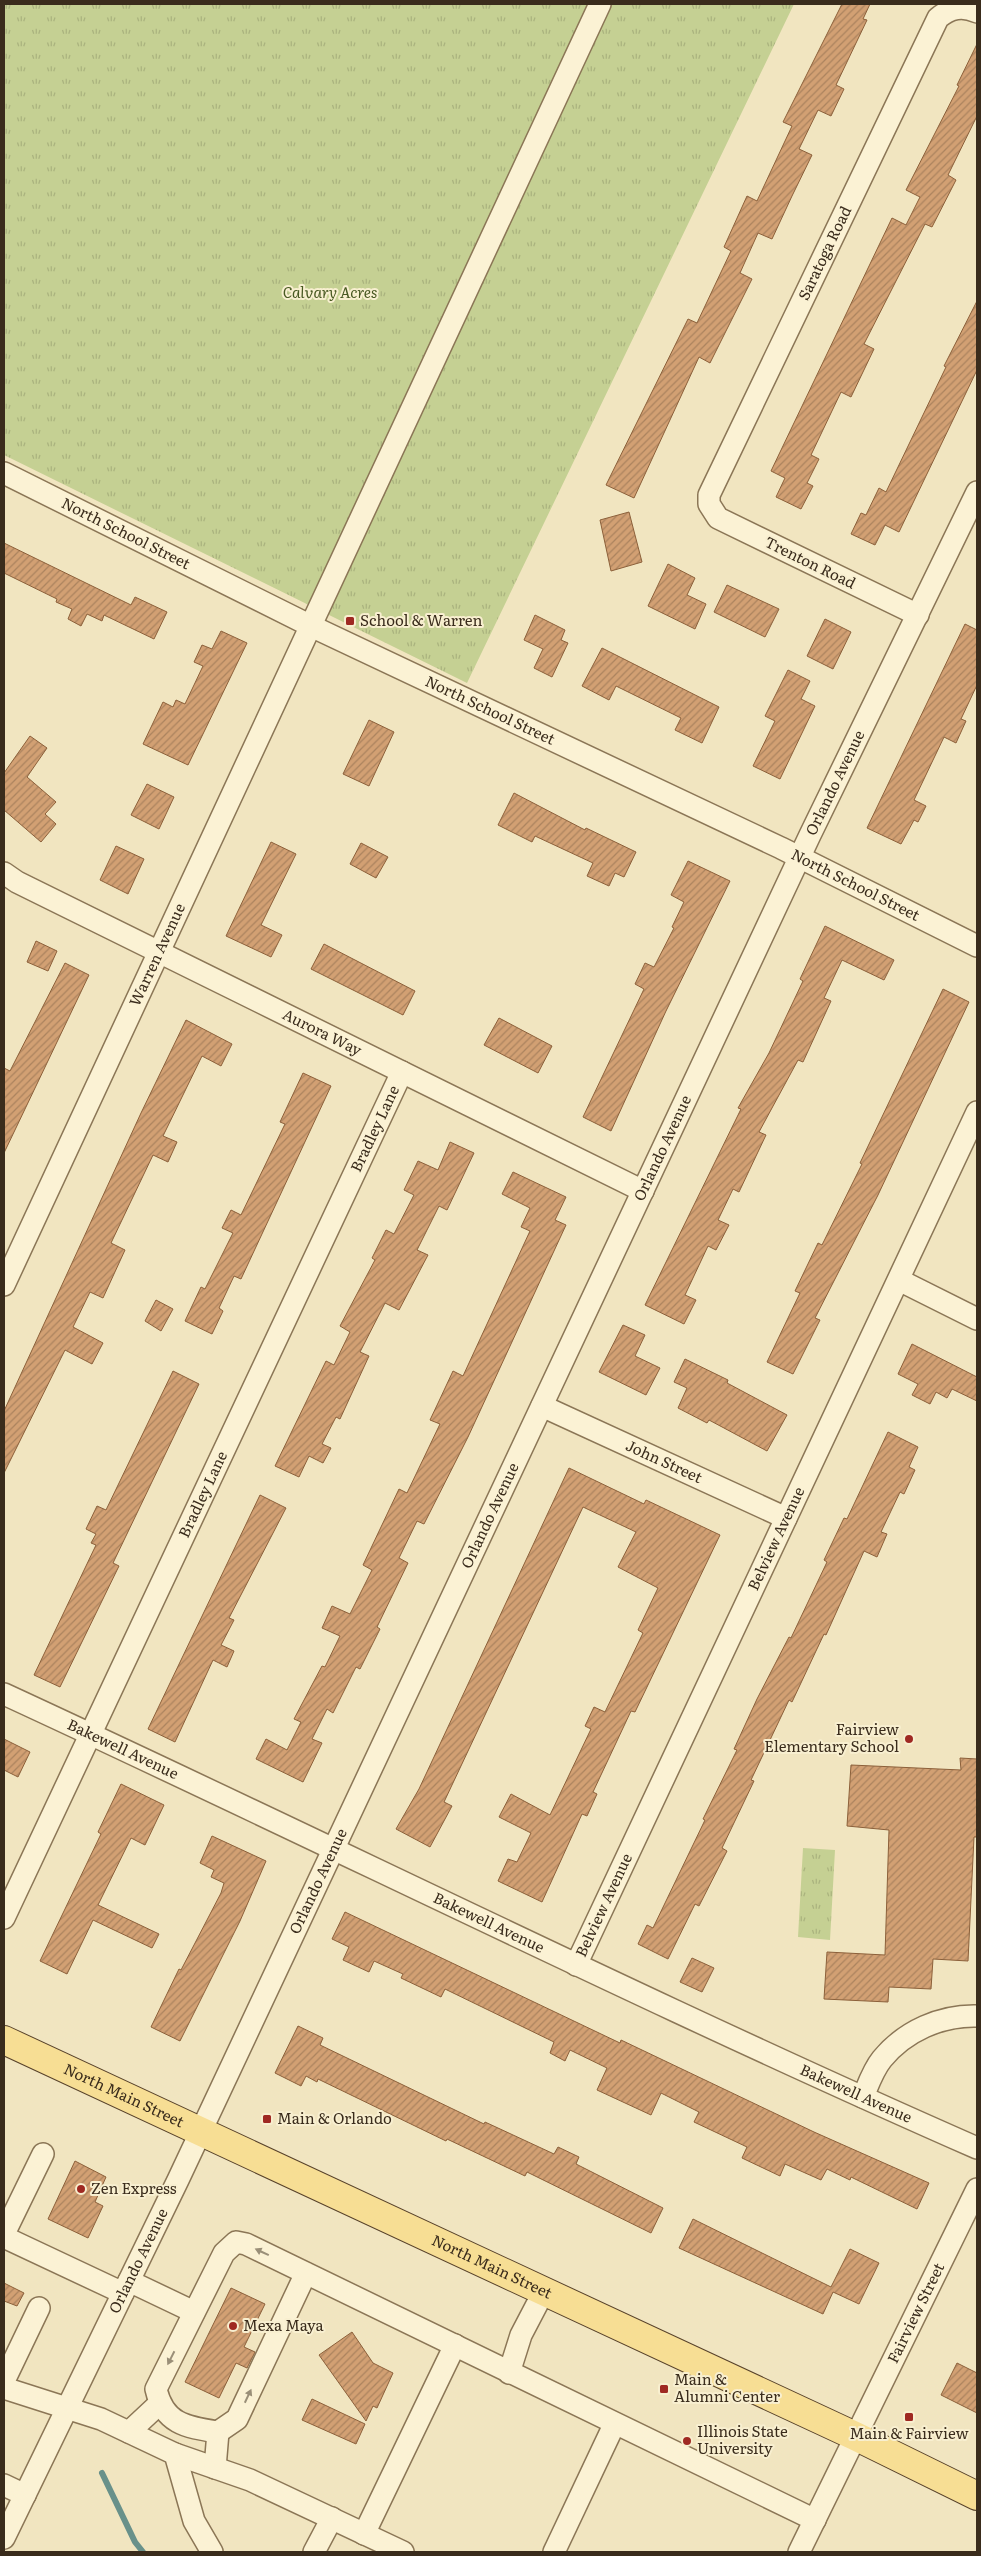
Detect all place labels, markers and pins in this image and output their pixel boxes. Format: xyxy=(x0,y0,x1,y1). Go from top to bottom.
place label: School & Warren xyxy=(360,608,482,631)
marker: School & Warren xyxy=(344,615,356,627)
place label: Fairview Elementary School xyxy=(764,1717,899,1757)
marker: Fairview Elementary School xyxy=(903,1733,915,1745)
place label: Main & Orlando xyxy=(277,2106,392,2129)
marker: Main & Orlando xyxy=(261,2113,273,2125)
place label: Zen Express xyxy=(91,2176,177,2199)
marker: Zen Express xyxy=(75,2183,87,2195)
place label: Mexa Maya xyxy=(243,2313,325,2336)
marker: Mexa Maya xyxy=(227,2320,239,2332)
place label: Main & Alumni Center xyxy=(674,2367,780,2407)
marker: Main & Alumni Center xyxy=(658,2383,670,2395)
marker: Main & Fairview xyxy=(903,2411,915,2423)
place label: Illinois State University xyxy=(697,2419,788,2459)
place label: Main & Fairview xyxy=(849,2421,969,2444)
marker: Illinois State University xyxy=(681,2435,693,2447)

